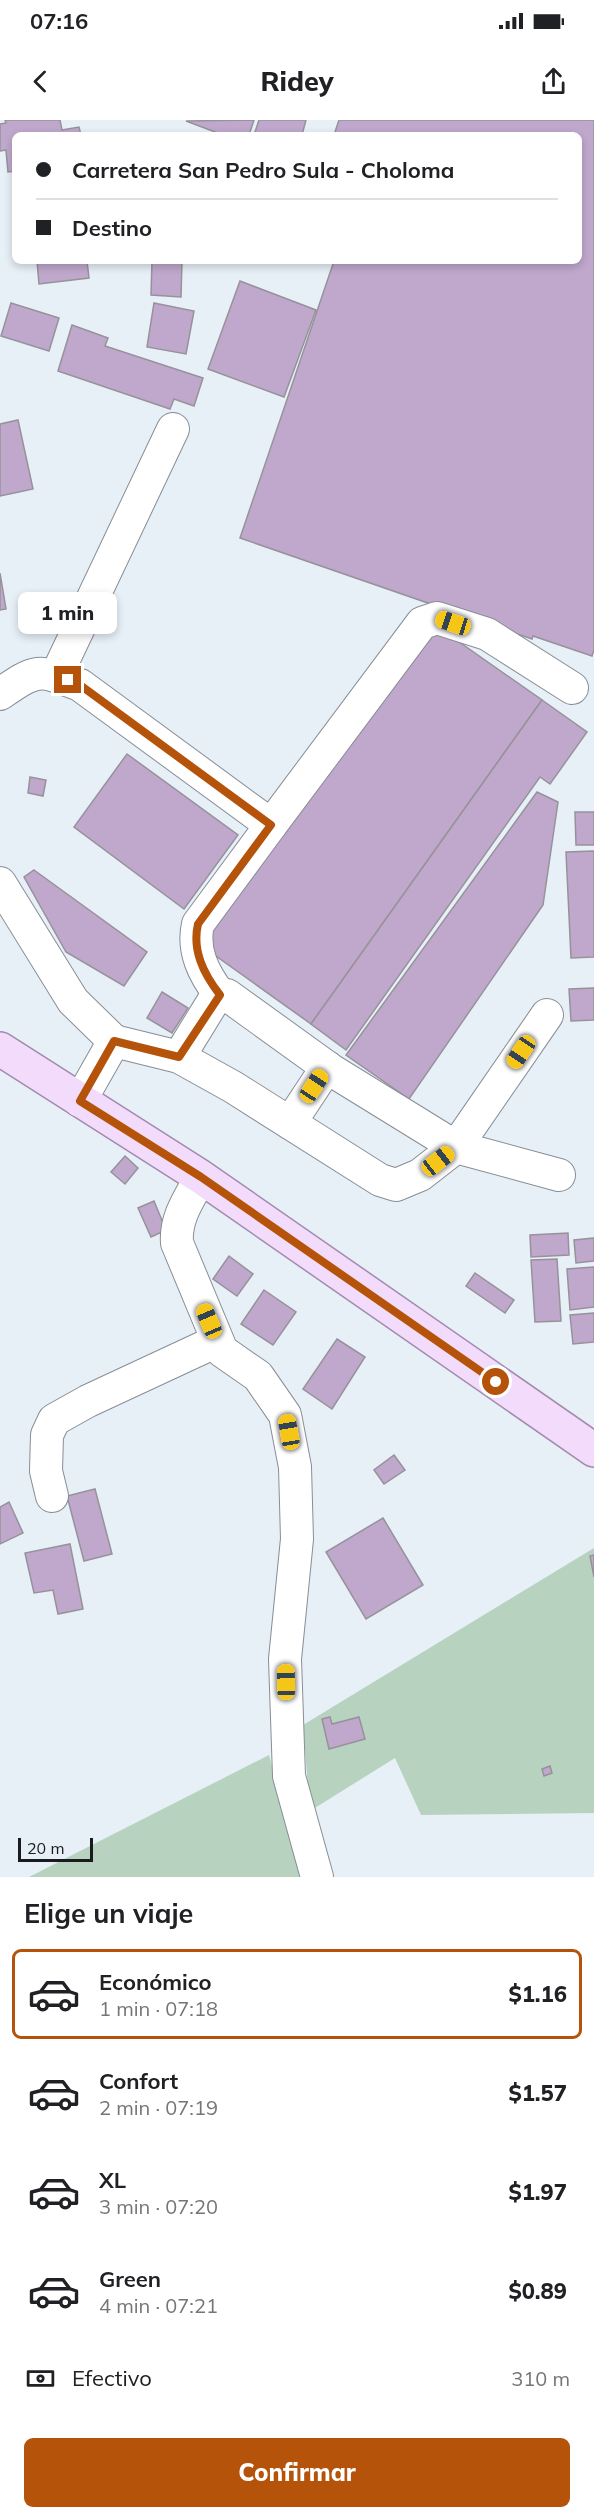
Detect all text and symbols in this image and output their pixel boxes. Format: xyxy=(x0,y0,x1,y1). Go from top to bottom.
text: 07:16 xyxy=(30,7,88,35)
text: Ridey xyxy=(260,64,334,98)
icon: back xyxy=(24,65,57,98)
icon: share xyxy=(537,65,570,98)
text: Carretera San Pedro Sula - Choloma xyxy=(72,156,454,184)
text: Destino xyxy=(72,214,152,242)
callout: 1 min xyxy=(19,593,118,635)
text: 1 min xyxy=(41,600,94,625)
car xyxy=(433,609,473,637)
route end xyxy=(54,666,81,693)
car xyxy=(503,1032,539,1072)
car xyxy=(297,1066,331,1106)
car xyxy=(418,1143,458,1179)
car xyxy=(194,1301,224,1341)
route start xyxy=(482,1368,509,1395)
car xyxy=(277,1413,301,1451)
car xyxy=(277,1664,295,1700)
scale bar xyxy=(18,1835,93,1862)
text: 20 m xyxy=(27,1838,64,1858)
text: Elige un viaje xyxy=(24,1896,193,1930)
icon: car xyxy=(27,1967,81,2021)
text: Económico xyxy=(99,1968,212,1996)
text: $1.16 xyxy=(508,1980,567,2008)
text: 1 min · 07:18 xyxy=(99,1996,218,2021)
icon: car xyxy=(27,2066,81,2120)
text: Confort xyxy=(99,2067,178,2095)
text: $1.57 xyxy=(508,2079,567,2107)
text: 2 min · 07:19 xyxy=(99,2095,218,2120)
icon: car xyxy=(27,2165,81,2219)
text: XL xyxy=(99,2166,126,2194)
text: $1.97 xyxy=(508,2178,567,2206)
text: 3 min · 07:20 xyxy=(99,2194,218,2219)
icon: car xyxy=(27,2264,81,2318)
text: Green xyxy=(99,2265,161,2293)
text: $0.89 xyxy=(508,2277,567,2305)
text: 4 min · 07:21 xyxy=(99,2293,218,2318)
icon: cash xyxy=(24,2362,57,2395)
text: Efectivo xyxy=(72,2364,152,2392)
text: 310 m xyxy=(511,2366,570,2391)
button: Confirmar xyxy=(24,2438,570,2507)

